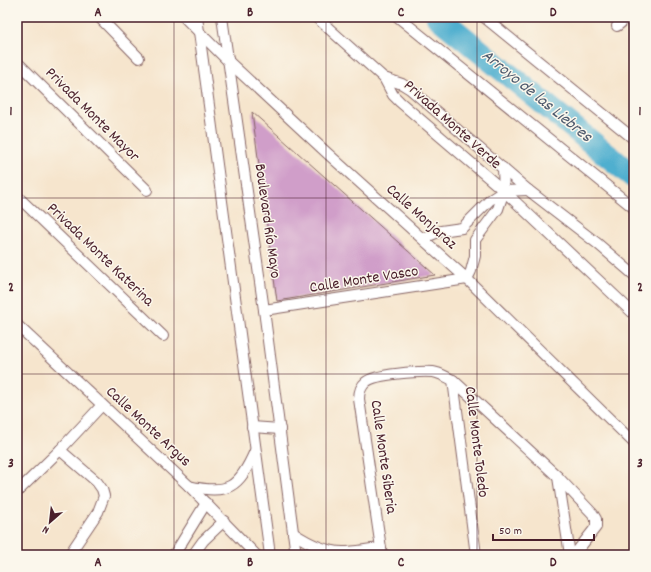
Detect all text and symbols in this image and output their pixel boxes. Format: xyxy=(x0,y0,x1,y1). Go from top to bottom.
text: A xyxy=(94,4,102,23)
text: B xyxy=(247,4,253,23)
text: C xyxy=(398,4,405,23)
text: D xyxy=(550,4,557,23)
water label: Arroyo de las Liebres xyxy=(476,45,597,150)
street label: Privada Monte Mayor xyxy=(39,62,145,168)
street label: Privada Monte Verde xyxy=(398,75,506,175)
text: 1 xyxy=(10,103,13,122)
text: 1 xyxy=(639,103,642,122)
street label: Boulevard Río Mayo xyxy=(248,162,286,280)
street label: Calle Monjaraz xyxy=(380,179,462,255)
street label: Privada Monte Katerina xyxy=(41,198,159,313)
street label: Calle Monte Vasco xyxy=(308,260,420,300)
text: 2 xyxy=(8,279,14,298)
text: 2 xyxy=(637,279,643,298)
street label: Calle Monte Argus xyxy=(100,381,196,473)
street label: Calle Monte Toledo xyxy=(458,385,494,499)
street label: Calle Monte Siberia xyxy=(364,399,402,516)
text: 3 xyxy=(8,455,14,474)
text: 3 xyxy=(637,455,643,474)
north arrow xyxy=(30,502,70,542)
scale bar xyxy=(493,516,594,542)
text: N xyxy=(40,520,52,537)
text: 50 m xyxy=(499,523,522,540)
text: A xyxy=(94,554,102,572)
text: B xyxy=(247,554,253,572)
text: C xyxy=(398,554,405,572)
text: D xyxy=(550,554,557,572)

